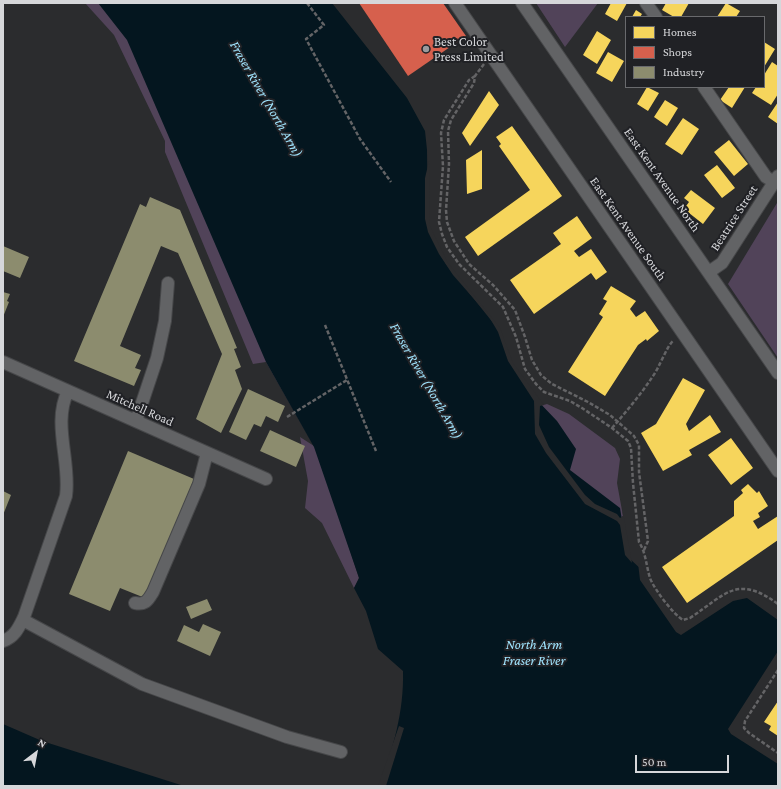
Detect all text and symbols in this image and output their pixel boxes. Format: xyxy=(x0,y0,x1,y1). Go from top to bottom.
legend xyxy=(625,16,765,88)
text: Homes xyxy=(663,25,696,39)
place label: Best Color Press Limited xyxy=(434,34,504,65)
water label: Fraser River (North Arm) xyxy=(226,38,306,160)
marker: Best Color Press Limited xyxy=(421,44,431,54)
text: Shops xyxy=(663,45,692,59)
text: Industry xyxy=(663,65,704,79)
street label: East Kent Avenue North xyxy=(620,125,704,235)
street label: East Kent Avenue South xyxy=(586,174,670,284)
street label: Beatrice Street xyxy=(707,182,761,254)
water label: Fraser River (North Arm) xyxy=(386,320,466,442)
street label: Mitchell Road xyxy=(104,386,176,430)
water label: North Arm Fraser River xyxy=(503,637,565,670)
north arrow xyxy=(16,733,56,773)
text: N xyxy=(36,736,49,750)
scale bar xyxy=(637,747,731,773)
text: 50 m xyxy=(642,755,666,769)

